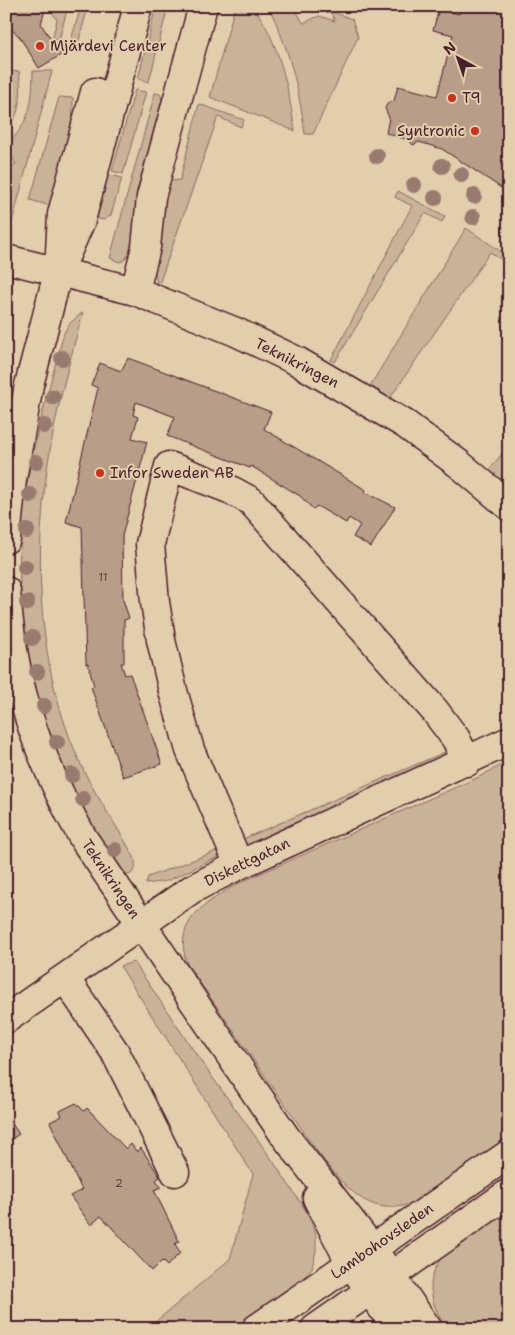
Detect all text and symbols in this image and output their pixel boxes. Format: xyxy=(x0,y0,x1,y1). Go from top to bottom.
north arrow xyxy=(432,32,482,82)
place label: Mjärdevi Center xyxy=(50,36,167,56)
text: N xyxy=(440,38,460,59)
marker: Mjärdevi Center xyxy=(34,40,46,52)
place label: T9 xyxy=(462,88,481,108)
marker: T9 xyxy=(446,92,458,104)
place label: Syntronic xyxy=(397,121,465,141)
marker: Syntronic xyxy=(469,125,481,137)
street label: Teknikringen xyxy=(252,333,342,393)
place label: Infor Sweden AB xyxy=(110,463,234,483)
marker: Infor Sweden AB xyxy=(94,467,106,479)
house number: 11 xyxy=(98,569,108,585)
street label: Diskettgatan xyxy=(201,833,293,891)
street label: Teknikringen xyxy=(77,835,145,923)
house number: 2 xyxy=(115,1175,123,1191)
street label: Lambohovsleden xyxy=(327,1198,437,1284)

